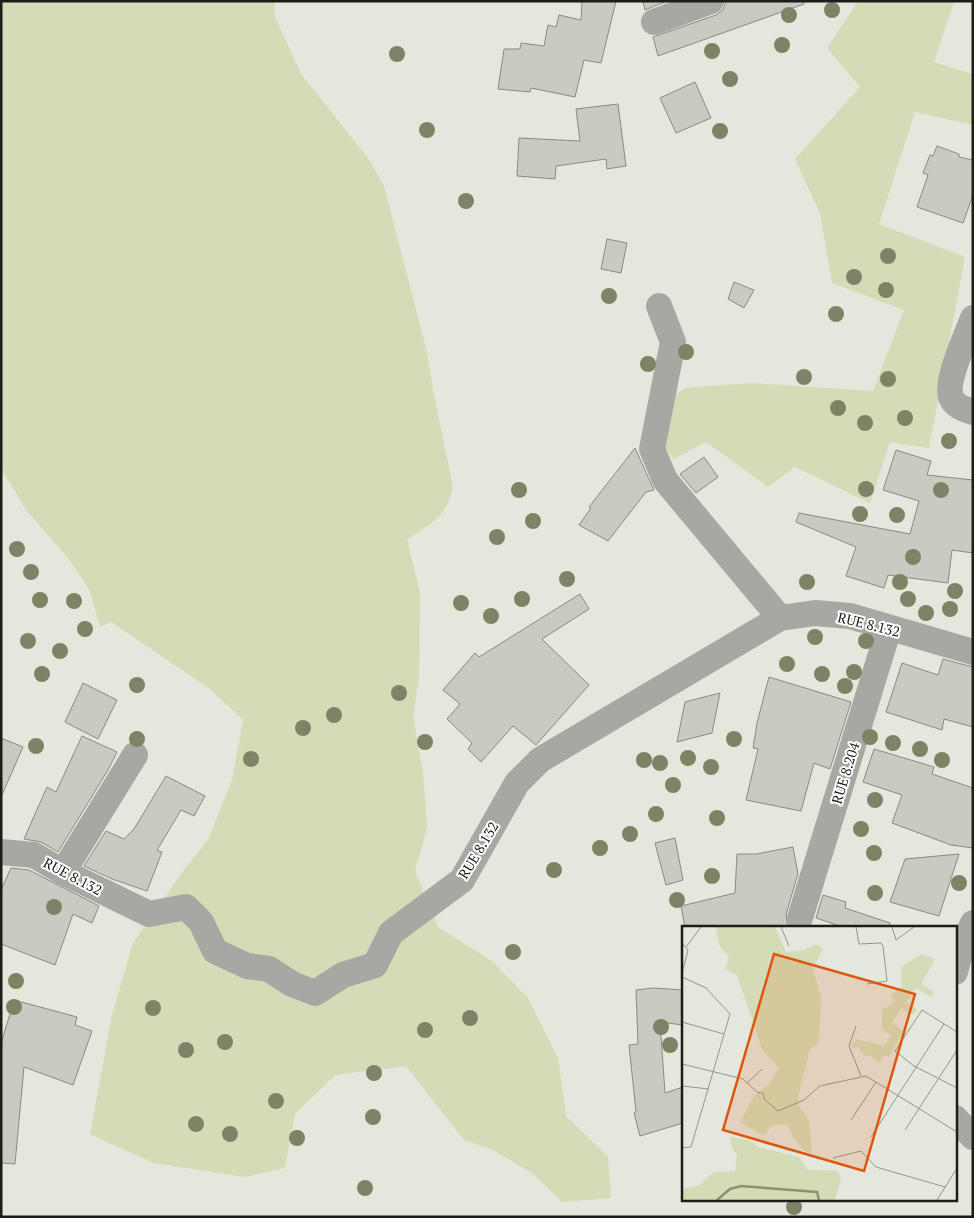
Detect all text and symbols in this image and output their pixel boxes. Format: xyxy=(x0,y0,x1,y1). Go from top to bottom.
street label: RUE 8.132 xyxy=(836,607,902,641)
street label: RUE 8.204 xyxy=(827,739,864,806)
street label: RUE 8.132 xyxy=(453,818,503,882)
street label: RUE 8.132 xyxy=(40,853,106,899)
inset map xyxy=(682,926,956,1200)

